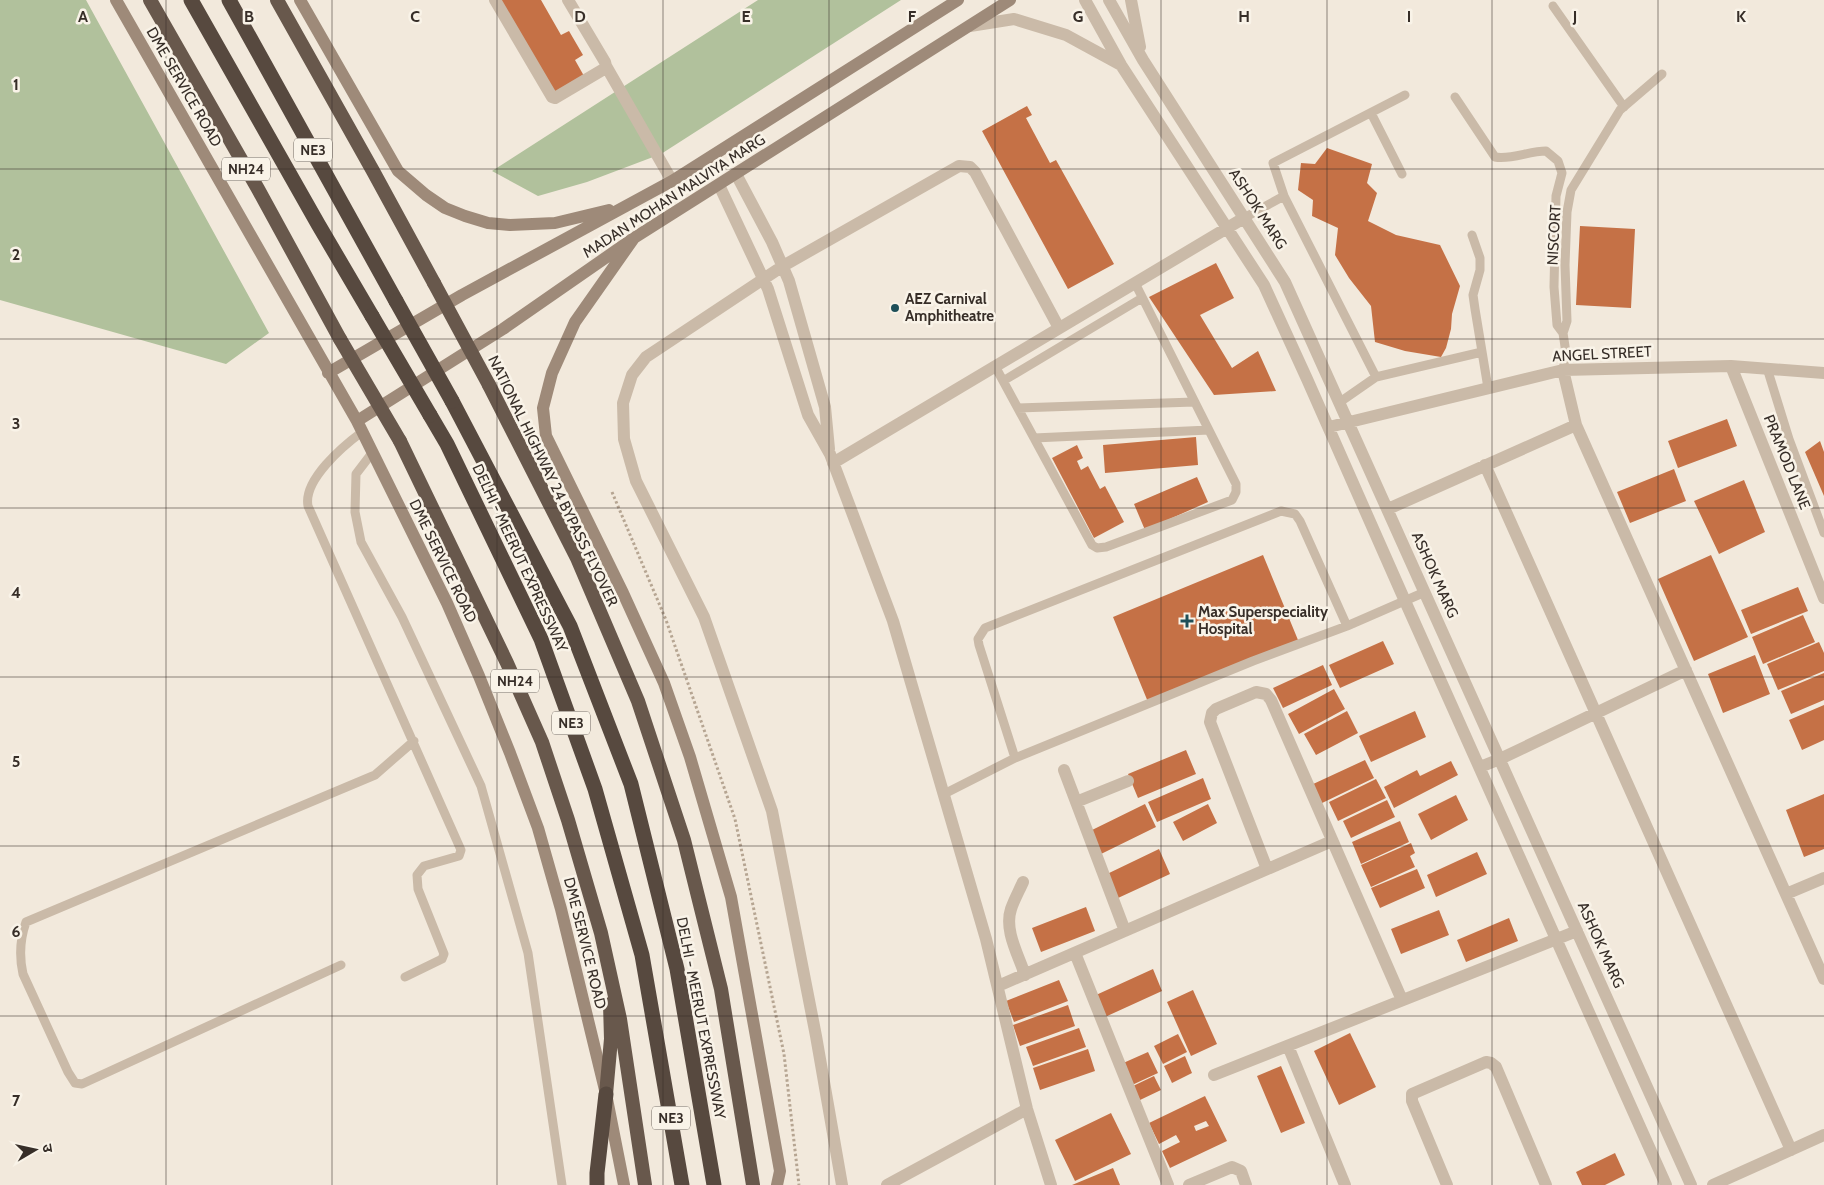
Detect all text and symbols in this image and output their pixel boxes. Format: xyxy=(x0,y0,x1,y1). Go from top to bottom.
text: A xyxy=(78,7,88,26)
text: B xyxy=(244,7,254,26)
text: C xyxy=(410,7,420,26)
text: D xyxy=(574,7,586,26)
text: E xyxy=(741,7,751,26)
text: F xyxy=(908,7,917,26)
text: G xyxy=(1073,7,1083,26)
text: H xyxy=(1238,7,1250,26)
text: I xyxy=(1407,7,1411,26)
text: J xyxy=(1572,7,1577,26)
text: K xyxy=(1736,7,1746,26)
street label: DME SERVICE ROAD xyxy=(142,24,226,150)
text: 1 xyxy=(13,75,19,94)
street label: MADAN MOHAN MALVIYA MARG xyxy=(579,130,769,262)
road number: NE3 xyxy=(294,138,332,162)
road number: NH24 xyxy=(222,157,270,180)
street label: ASHOK MARG xyxy=(1225,165,1291,253)
street label: NISCORT xyxy=(1543,204,1565,266)
text: 2 xyxy=(12,245,20,264)
place label: AEZ Carnival Amphitheatre xyxy=(905,290,994,325)
marker: AEZ Carnival Amphitheatre xyxy=(889,302,901,314)
street label: ANGEL STREET xyxy=(1552,342,1652,366)
street label: NATIONAL HIGHWAY 24 BYPASS FLYOVER xyxy=(484,353,622,609)
street label: PRAMOD LANE xyxy=(1760,412,1814,512)
text: 3 xyxy=(12,414,20,433)
street label: DELHI - MEERUT EXPRESSWAY xyxy=(468,461,572,655)
street label: DME SERVICE ROAD xyxy=(405,496,481,626)
street label: ASHOK MARG xyxy=(1408,529,1462,621)
text: 4 xyxy=(11,583,21,602)
place label: Max Superspeciality Hospital xyxy=(1198,603,1329,638)
marker: Max Superspeciality Hospital xyxy=(1180,614,1194,628)
road number: NH24 xyxy=(491,669,539,692)
road number: NE3 xyxy=(552,711,590,734)
text: 5 xyxy=(12,752,20,771)
street label: DME SERVICE ROAD xyxy=(560,875,610,1011)
street label: ASHOK MARG xyxy=(1574,899,1628,991)
street label: DELHI - MEERUT EXPRESSWAY xyxy=(673,915,730,1121)
text: 6 xyxy=(12,922,21,941)
text: 7 xyxy=(12,1091,21,1110)
road number: NE3 xyxy=(652,1106,690,1130)
north arrow xyxy=(10,1125,60,1175)
text: उ xyxy=(38,1143,57,1154)

